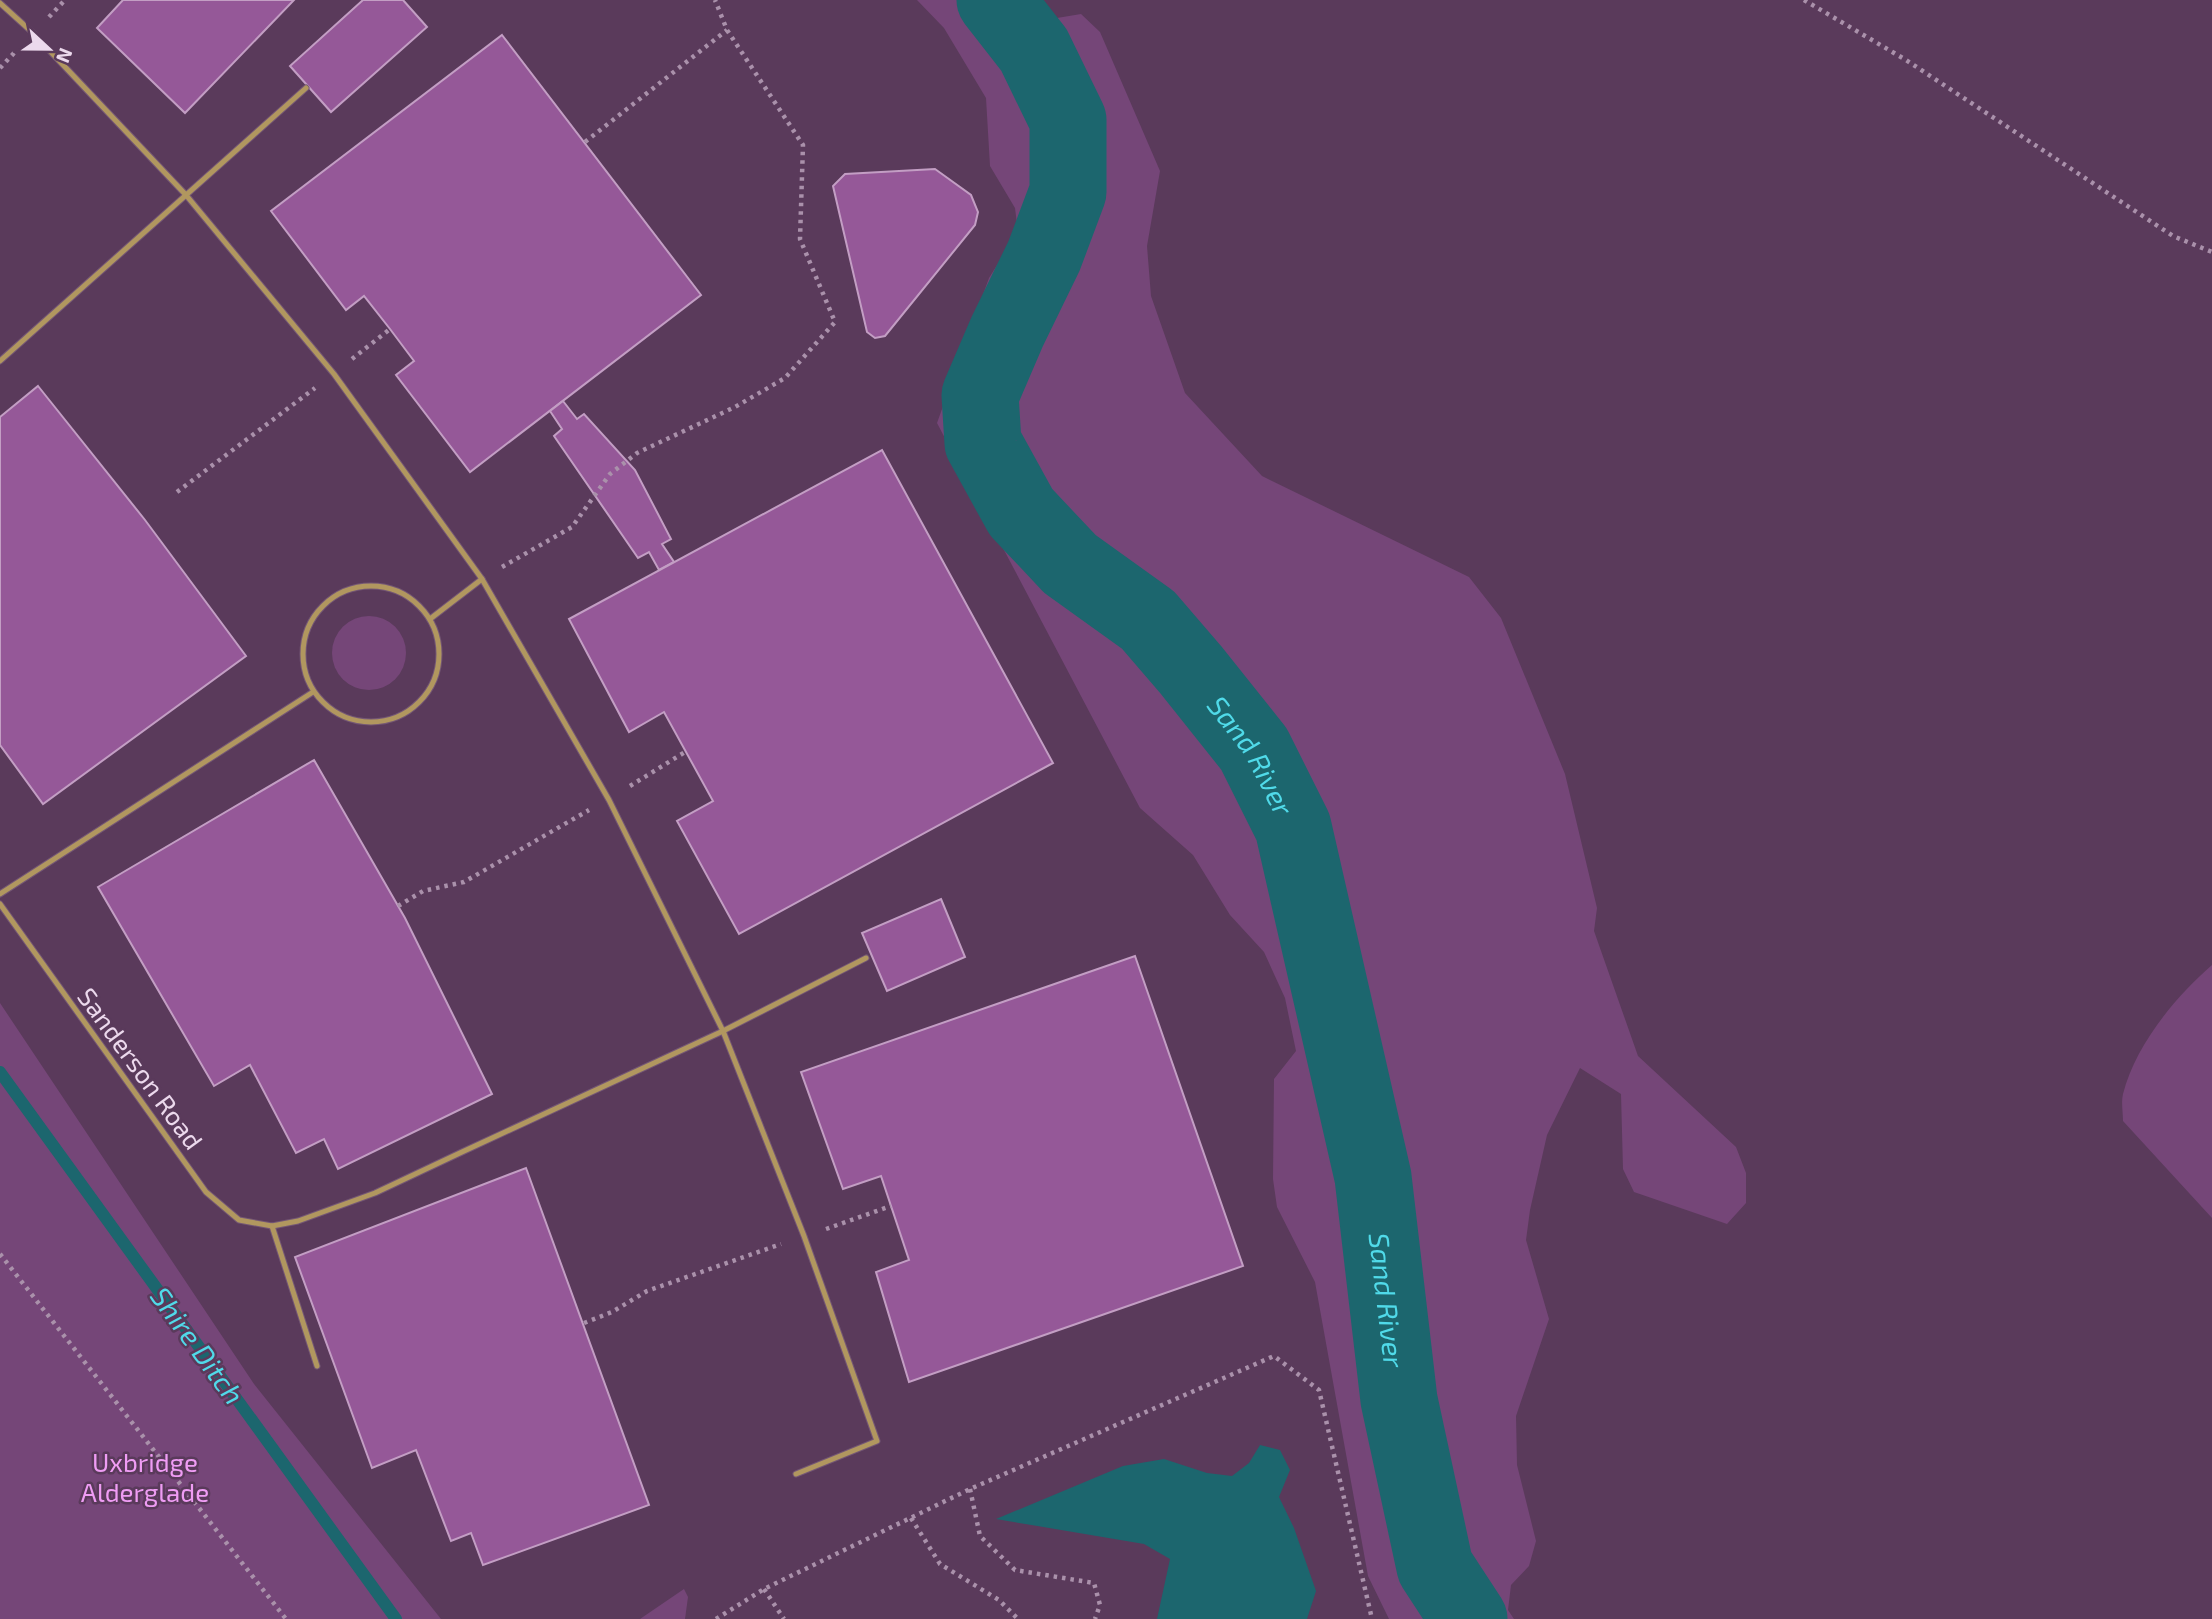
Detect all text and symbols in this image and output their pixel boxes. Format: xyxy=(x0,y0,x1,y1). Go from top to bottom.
north arrow xyxy=(14,14,84,84)
text: N xyxy=(52,45,78,66)
water label: Sand River xyxy=(1201,689,1302,822)
street label: Sanderson Road xyxy=(72,981,210,1155)
water label: Sand River xyxy=(1363,1231,1412,1370)
water label: Shire Ditch xyxy=(144,1280,252,1410)
park label: Uxbridge Alderglade xyxy=(81,1446,209,1507)

